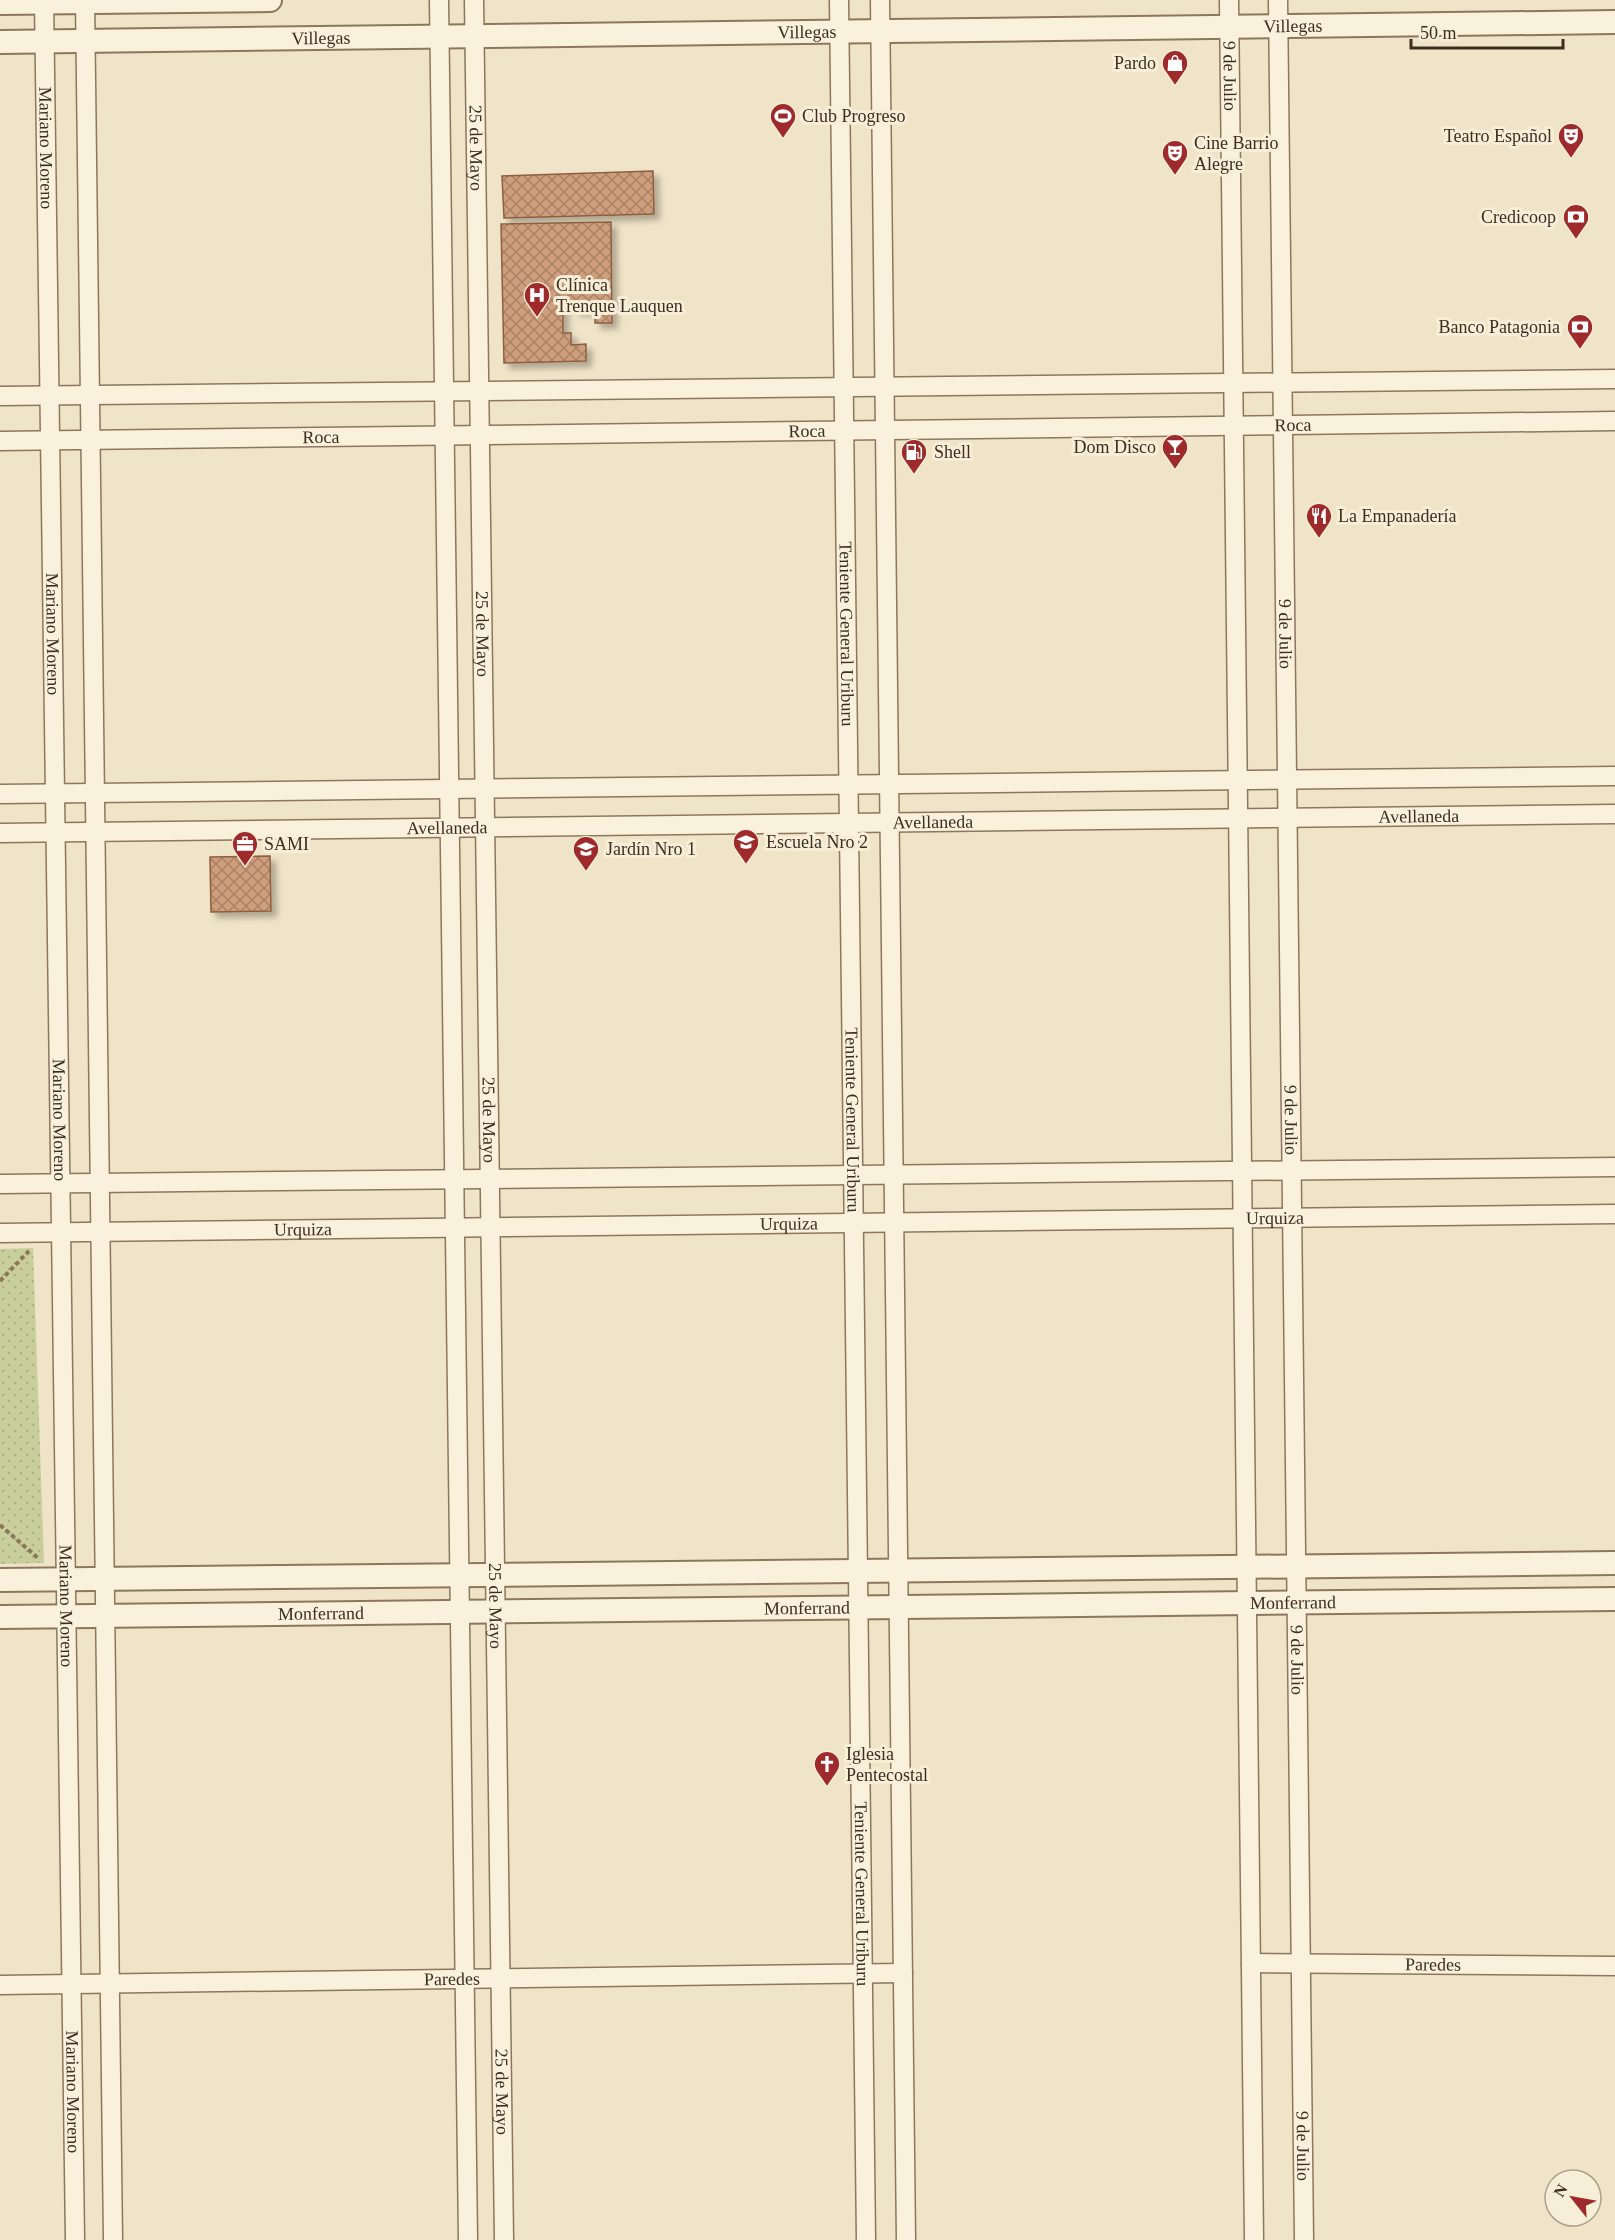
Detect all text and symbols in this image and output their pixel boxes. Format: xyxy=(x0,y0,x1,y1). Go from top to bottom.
scale bar xyxy=(1411,12,1562,50)
street label: Villegas xyxy=(1263,16,1323,36)
street label: Villegas xyxy=(777,22,837,42)
text: 50 m xyxy=(1420,23,1457,43)
street label: Villegas xyxy=(291,28,351,48)
street label: 9 de Julio xyxy=(1219,41,1240,111)
shop icon: Pardo xyxy=(1160,48,1190,86)
place label: Pardo xyxy=(1114,53,1156,73)
street label: Mariano Moreno xyxy=(35,87,57,209)
sports icon: Club Progreso xyxy=(768,101,798,139)
street label: 25 de Mayo xyxy=(465,105,487,191)
place label: Club Progreso xyxy=(802,106,906,126)
theatre icon: Teatro Español xyxy=(1556,121,1586,159)
place label: Teatro Español xyxy=(1444,126,1552,146)
place label: Cine Barrio Alegre xyxy=(1194,133,1278,174)
theatre icon: Cine Barrio Alegre xyxy=(1160,138,1190,176)
bank icon: Credicoop xyxy=(1561,202,1591,240)
place label: Credicoop xyxy=(1481,207,1556,227)
place label: Clínica Trenque Lauquen xyxy=(556,275,683,316)
hospital icon: Clínica Trenque Lauquen xyxy=(522,280,552,318)
bank icon: Banco Patagonia xyxy=(1565,312,1595,350)
place label: Banco Patagonia xyxy=(1439,317,1560,337)
street label: Roca xyxy=(1274,415,1312,435)
street label: Roca xyxy=(788,421,826,441)
street label: Roca xyxy=(302,427,340,447)
bar icon: Dom Disco xyxy=(1160,432,1190,470)
fuel station icon: Shell xyxy=(899,437,929,475)
place label: Dom Disco xyxy=(1074,437,1156,457)
place label: Shell xyxy=(934,442,971,462)
restaurant icon: La Empanadería xyxy=(1304,501,1334,539)
place label: La Empanadería xyxy=(1338,506,1456,526)
street label: Teniente General Uriburu xyxy=(836,541,858,726)
street label: Mariano Moreno xyxy=(42,573,64,695)
street label: 25 de Mayo xyxy=(472,591,493,677)
street label: 9 de Julio xyxy=(1275,599,1296,669)
street label: Avellaneda xyxy=(1378,806,1459,827)
street label: Avellaneda xyxy=(892,812,973,832)
street label: Avellaneda xyxy=(407,817,487,838)
school or university icon: Escuela Nro 2 xyxy=(731,827,761,865)
office icon: SAMI xyxy=(230,829,260,867)
place label: Escuela Nro 2 xyxy=(766,832,868,852)
place label: SAMI xyxy=(264,834,309,854)
school or university icon: Jardín Nro 1 xyxy=(571,834,601,872)
place label: Jardín Nro 1 xyxy=(606,839,696,859)
street label: Teniente General Uriburu xyxy=(841,1027,864,1212)
street label: Mariano Moreno xyxy=(49,1058,70,1181)
street label: 25 de Mayo xyxy=(478,1077,500,1163)
street label: 9 de Julio xyxy=(1281,1085,1301,1155)
street label: Urquiza xyxy=(1246,1208,1304,1228)
street label: Urquiza xyxy=(760,1213,818,1234)
street label: Urquiza xyxy=(274,1219,332,1240)
street label: Mariano Moreno xyxy=(55,1544,77,1667)
street label: 25 de Mayo xyxy=(485,1563,506,1649)
street label: Monferrand xyxy=(1250,1592,1336,1613)
street label: Monferrand xyxy=(764,1598,850,1618)
street label: Monferrand xyxy=(278,1603,364,1624)
street label: 9 de Julio xyxy=(1287,1625,1308,1695)
place label: Iglesia Pentecostal xyxy=(846,1744,928,1785)
church icon: Iglesia Pentecostal xyxy=(812,1749,842,1787)
street label: Teniente General Uriburu xyxy=(851,1801,873,1986)
street label: Paredes xyxy=(1405,1954,1461,1975)
street label: Paredes xyxy=(424,1969,480,1989)
street label: Mariano Moreno xyxy=(62,2030,84,2153)
street label: 25 de Mayo xyxy=(491,2049,513,2135)
street label: 9 de Julio xyxy=(1293,2111,1313,2181)
north arrow xyxy=(1543,2168,1603,2228)
text: N xyxy=(1550,2181,1571,2200)

